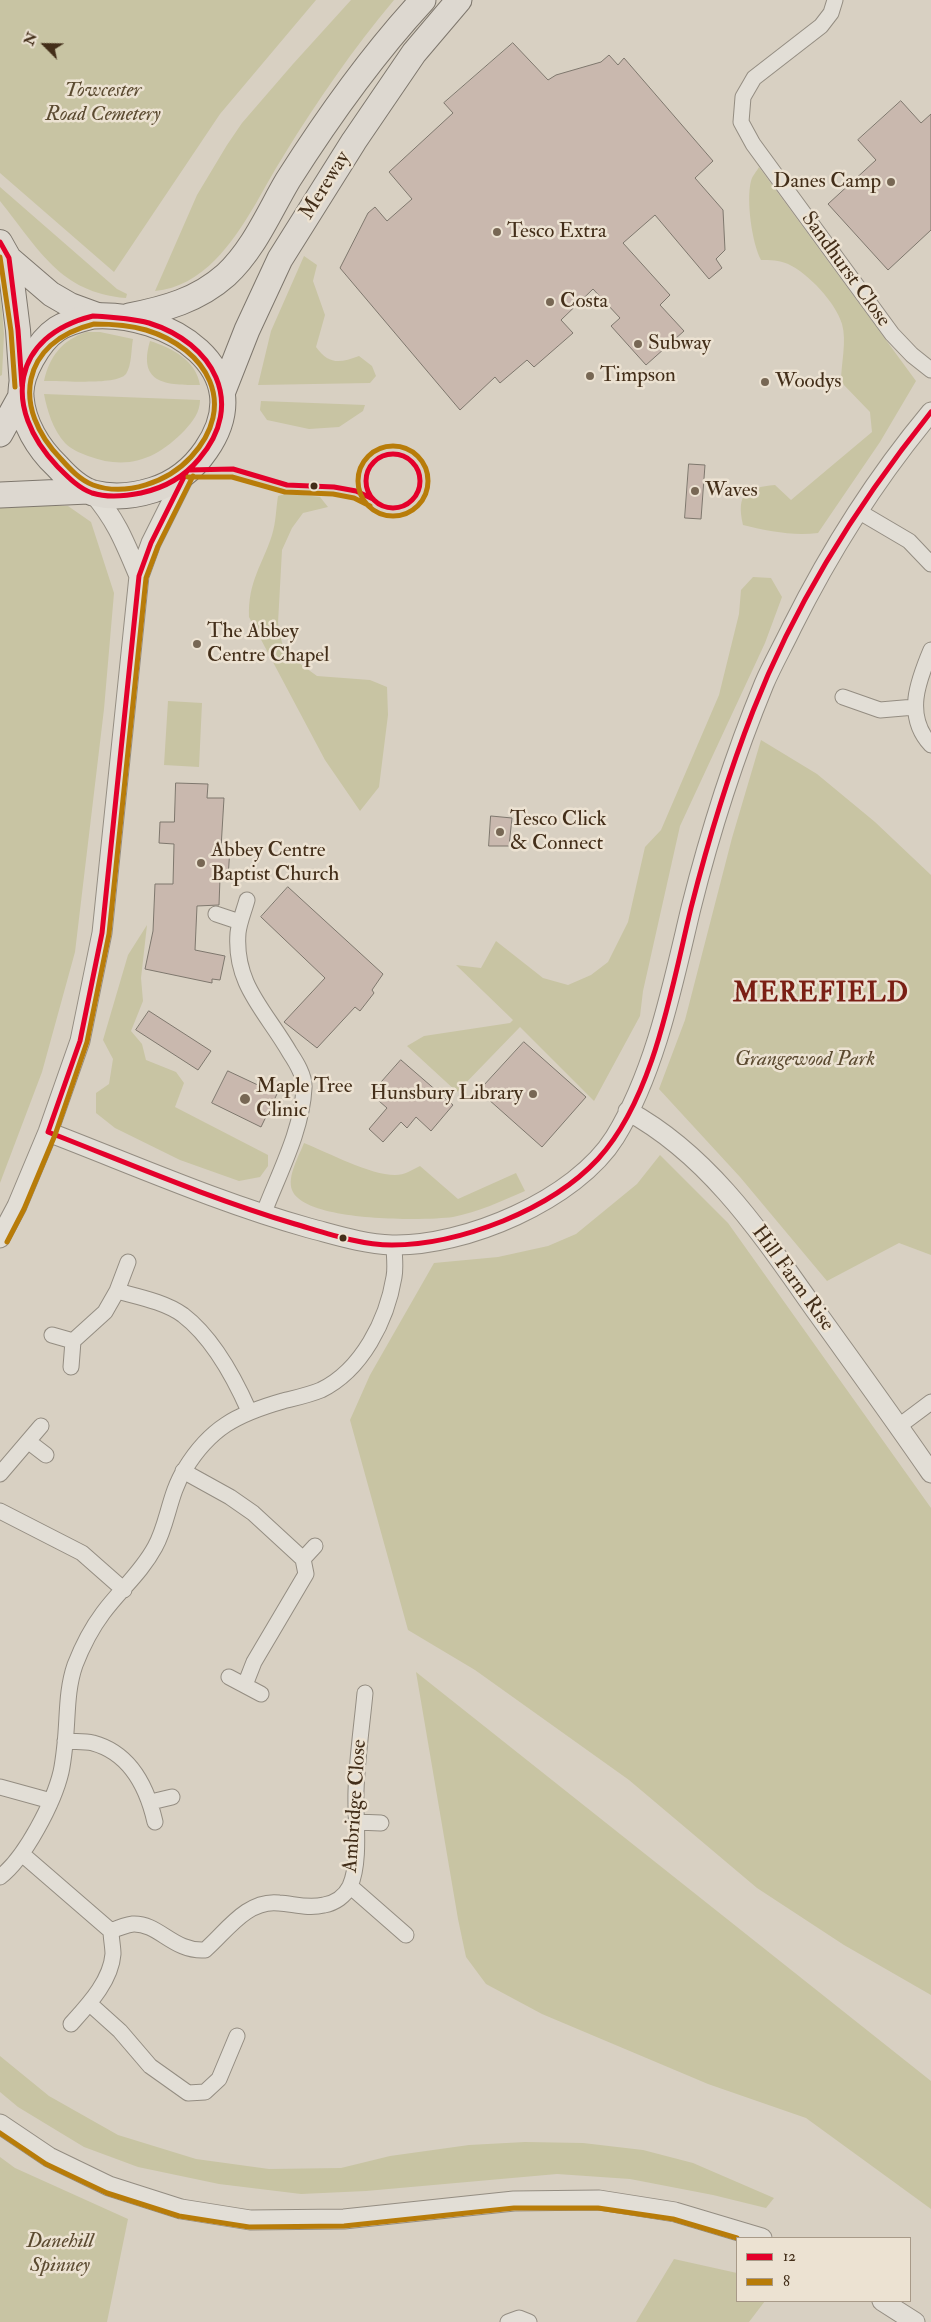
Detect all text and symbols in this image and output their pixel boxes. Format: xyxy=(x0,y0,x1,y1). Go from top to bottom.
north arrow xyxy=(20,20,70,70)
text: N xyxy=(20,30,41,48)
park label: Towcester Road Cemetery xyxy=(45,78,161,128)
street label: Mereway xyxy=(295,147,357,225)
place label: Danes Camp xyxy=(773,169,881,195)
marker: Danes Camp xyxy=(885,176,897,188)
street label: Sandhurst Close xyxy=(795,208,895,332)
place label: Tesco Extra xyxy=(507,219,607,245)
marker: Tesco Extra xyxy=(491,226,503,238)
place label: Costa xyxy=(560,289,608,315)
marker: Costa xyxy=(544,296,556,308)
place label: Subway xyxy=(648,331,711,357)
marker: Subway xyxy=(632,338,644,350)
place label: Timpson xyxy=(600,363,676,389)
place label: Woodys xyxy=(775,369,841,395)
marker: Timpson xyxy=(584,370,596,382)
marker: Woodys xyxy=(759,376,771,388)
place label: Waves xyxy=(705,478,758,504)
unlabelled marker xyxy=(309,481,319,491)
marker: Waves xyxy=(689,485,701,497)
place label: The Abbey Centre Chapel xyxy=(207,619,329,669)
marker: The Abbey Centre Chapel xyxy=(191,638,203,650)
place label: Tesco Click & Connect xyxy=(510,807,607,857)
marker: Tesco Click & Connect xyxy=(494,826,506,838)
place label: Abbey Centre Baptist Church xyxy=(211,838,339,888)
marker: Abbey Centre Baptist Church xyxy=(195,857,207,869)
district label: MEREFIELD xyxy=(732,979,910,1011)
park label: Grangewood Park xyxy=(735,1047,875,1073)
place label: Maple Tree Clinic xyxy=(256,1074,352,1124)
place label: Hunsbury Library xyxy=(370,1081,523,1107)
marker: Hunsbury Library xyxy=(527,1088,539,1100)
marker: Maple Tree Clinic xyxy=(238,1092,252,1106)
street label: Hill Farm Rise xyxy=(745,1221,839,1337)
unlabelled marker xyxy=(338,1233,348,1243)
street label: Ambridge Close xyxy=(339,1738,373,1874)
park label: Danehill Spinney xyxy=(26,2229,94,2279)
legend xyxy=(736,2237,911,2302)
text: 12 xyxy=(783,2247,796,2266)
text: 8 xyxy=(783,2272,790,2291)

